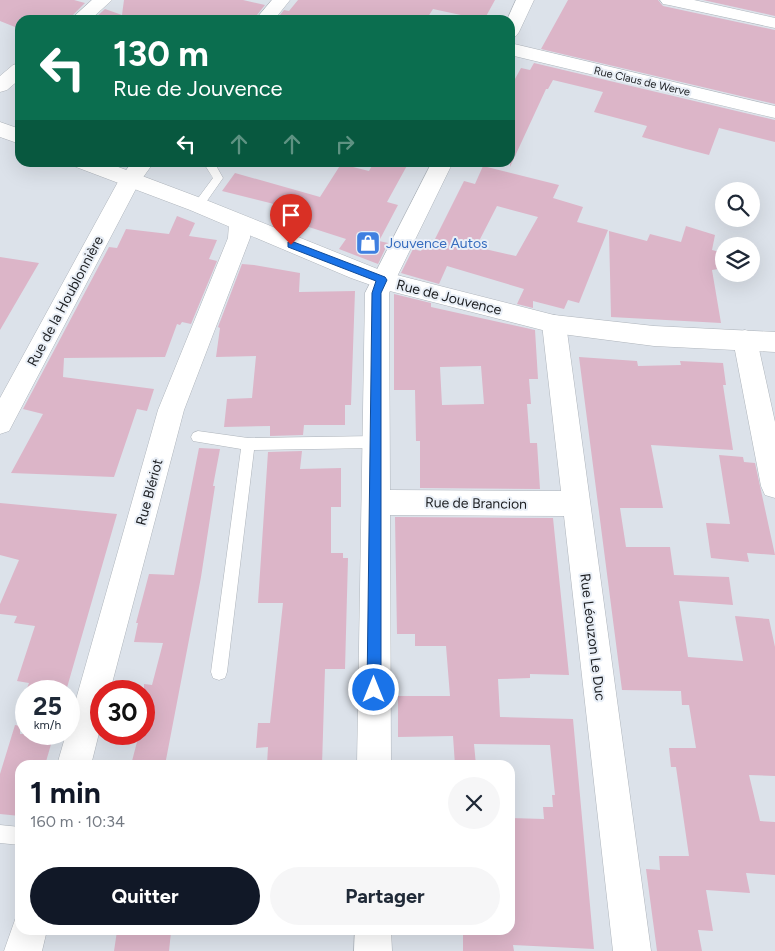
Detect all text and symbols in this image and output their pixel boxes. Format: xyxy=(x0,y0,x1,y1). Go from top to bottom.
text: 130 m xyxy=(113,33,209,75)
icon: left xyxy=(30,35,95,100)
street label: Rue Claus de Werve xyxy=(593,64,691,99)
text: Rue de Jouvence xyxy=(113,75,283,102)
icon: left xyxy=(172,130,200,158)
icon: ahead xyxy=(225,130,253,158)
icon: ahead xyxy=(278,130,306,158)
icon: right xyxy=(331,130,359,158)
map controls xyxy=(715,182,760,282)
button: search xyxy=(715,182,760,227)
pin xyxy=(270,194,312,245)
icon: arrive xyxy=(277,201,305,229)
shop icon: Jouvence Autos xyxy=(355,230,381,256)
street label: Rue de la Houblonnière xyxy=(24,233,107,369)
place label: Jouvence Autos xyxy=(386,235,488,252)
button: layers xyxy=(715,237,760,282)
street label: Rue de Jouvence xyxy=(394,276,504,319)
street label: Rue Blériot xyxy=(132,457,167,527)
street label: Rue de Brancion xyxy=(425,494,527,513)
street label: Rue Léouzon Le Duc xyxy=(576,572,609,702)
position arrow xyxy=(347,663,399,715)
speed limit sign: 30 xyxy=(90,680,155,745)
text: 25 xyxy=(33,691,62,721)
text: km/h xyxy=(34,718,61,732)
text: 1 min xyxy=(30,774,101,811)
button: close xyxy=(448,777,500,829)
text: 160 m · 10:34 xyxy=(30,812,125,831)
button: Quitter xyxy=(30,867,260,925)
button: Partager xyxy=(270,867,500,925)

